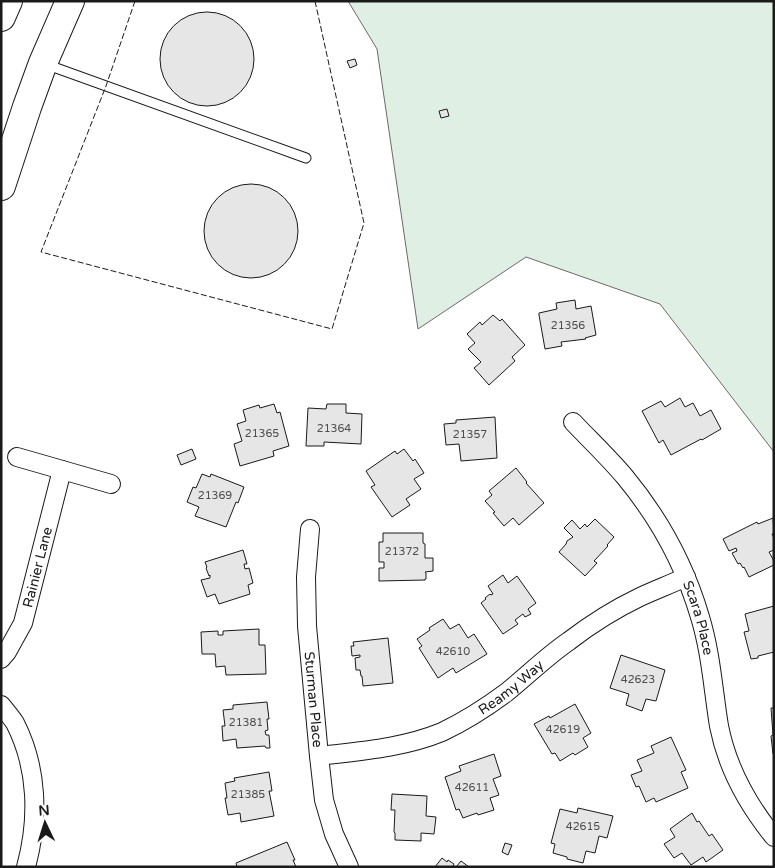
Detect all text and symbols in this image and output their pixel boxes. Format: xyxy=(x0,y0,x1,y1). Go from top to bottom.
house number: 21356 xyxy=(551,319,585,332)
house number: 21364 xyxy=(317,422,351,435)
house number: 21365 xyxy=(245,427,279,440)
house number: 21357 xyxy=(453,428,487,441)
house number: 21369 xyxy=(198,489,232,502)
street label: Rainier Lane xyxy=(19,525,56,609)
house number: 21372 xyxy=(385,545,419,558)
street label: Scara Place xyxy=(679,578,717,657)
house number: 42610 xyxy=(436,645,470,658)
street label: Sturman Place xyxy=(300,651,326,748)
street label: Reamy Way xyxy=(475,656,547,719)
house number: 42623 xyxy=(621,673,655,686)
house number: 21381 xyxy=(229,716,263,729)
house number: 42619 xyxy=(546,723,580,736)
house number: 42611 xyxy=(455,781,489,794)
house number: 21385 xyxy=(231,788,265,801)
north arrow xyxy=(20,798,70,848)
text: N xyxy=(38,802,50,819)
house number: 42615 xyxy=(566,820,600,833)

